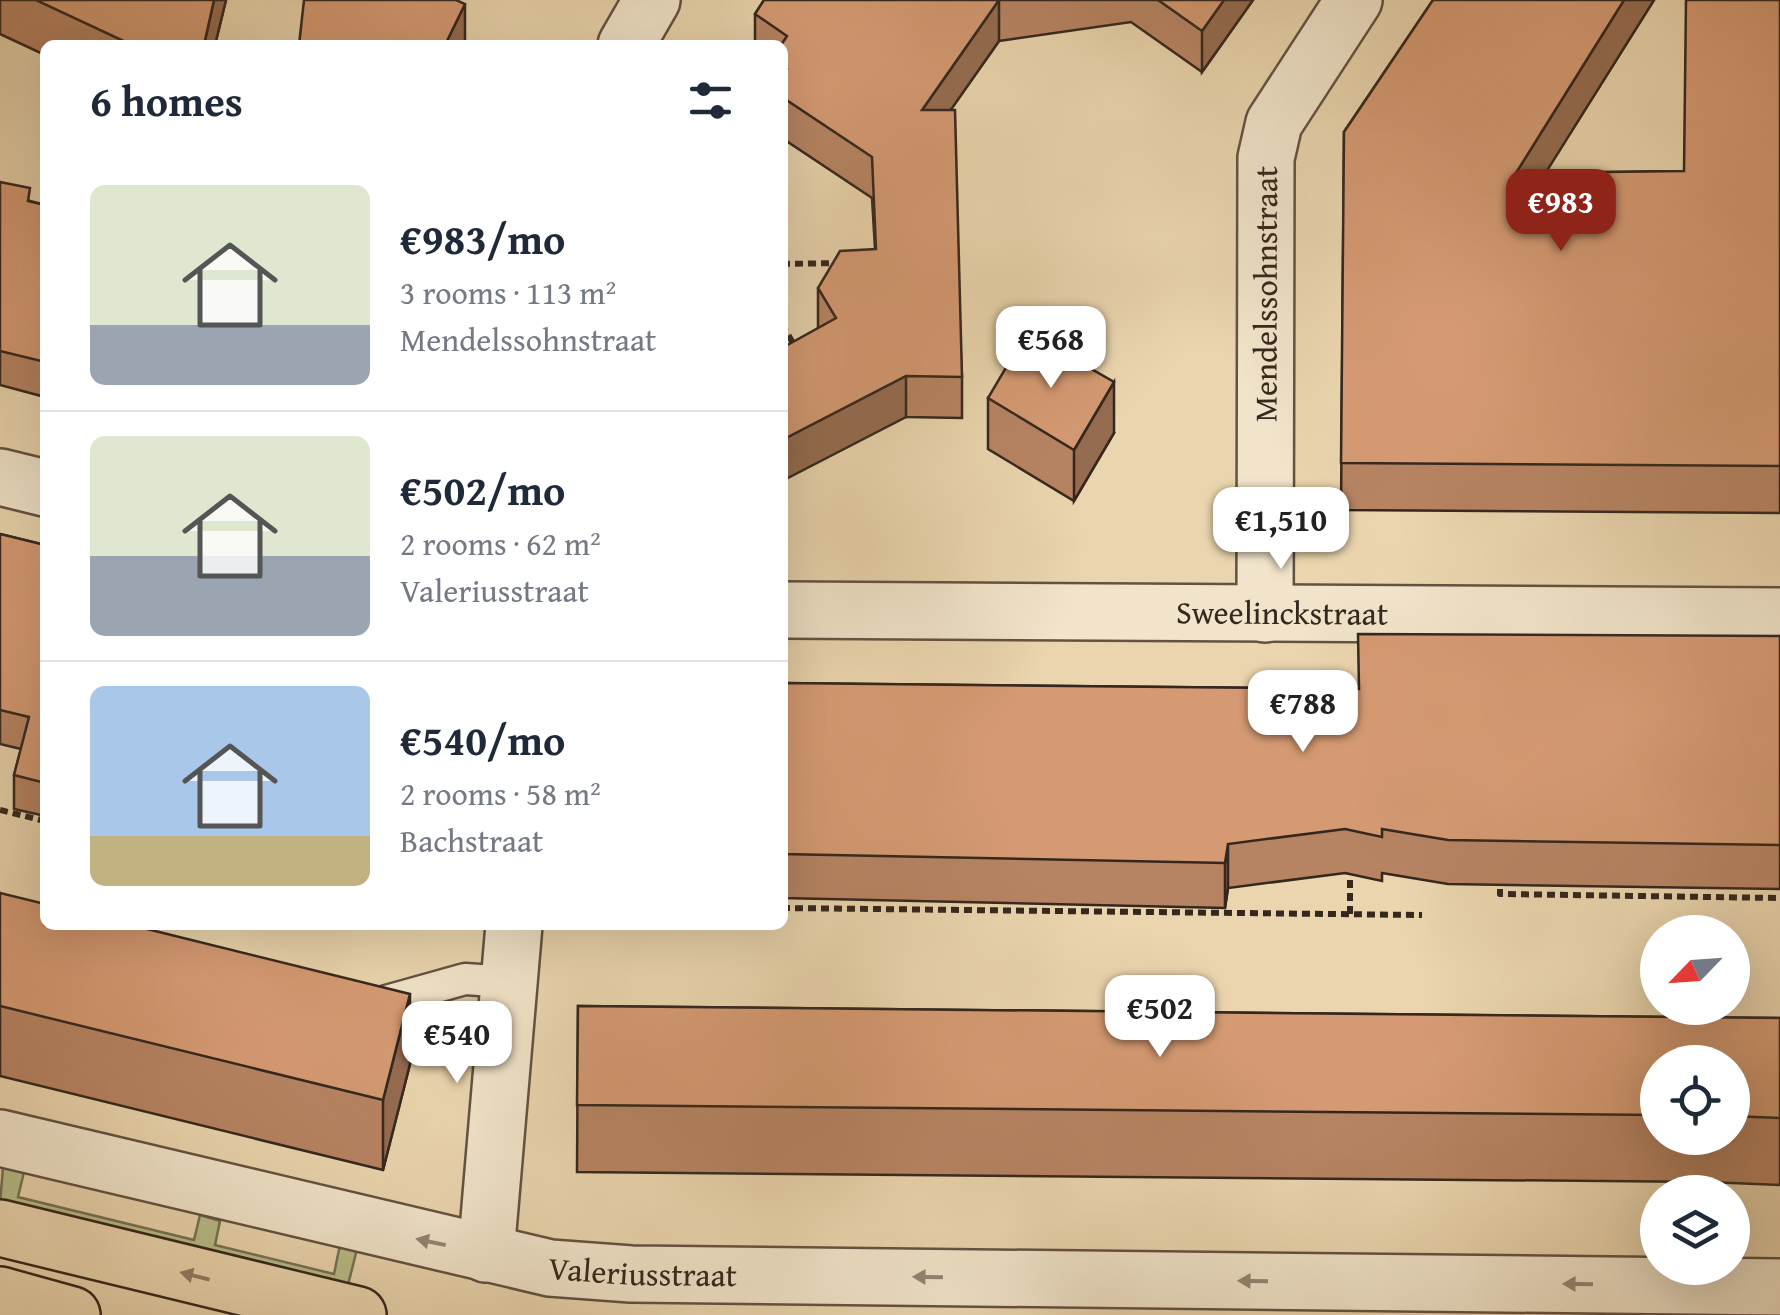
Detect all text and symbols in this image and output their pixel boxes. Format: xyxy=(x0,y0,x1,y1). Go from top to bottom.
text: 6 homes xyxy=(90,70,243,131)
icon: filters xyxy=(683,73,738,128)
street label: Mendelssohnstraat xyxy=(1241,166,1289,422)
pin: €983 xyxy=(1502,169,1620,254)
text: €983 xyxy=(1528,178,1594,225)
text: €983/mo xyxy=(400,208,565,269)
icon: home xyxy=(170,225,290,345)
text: 3 rooms · 113 m² xyxy=(400,269,616,316)
pin: €568 xyxy=(992,306,1110,391)
text: €568 xyxy=(1018,315,1084,362)
text: Mendelssohnstraat xyxy=(400,316,656,363)
text: €502/mo xyxy=(400,459,565,520)
icon: home xyxy=(170,476,290,596)
pin: €1,510 xyxy=(1200,487,1362,572)
text: €1,510 xyxy=(1235,496,1327,543)
text: 2 rooms · 62 m² xyxy=(400,520,601,567)
text: Valeriusstraat xyxy=(400,567,589,614)
street label: Sweelinckstraat xyxy=(1176,588,1388,637)
pin: €788 xyxy=(1244,670,1362,755)
text: €788 xyxy=(1270,679,1336,726)
text: €540/mo xyxy=(400,709,565,770)
icon: home xyxy=(170,726,290,846)
text: 2 rooms · 58 m² xyxy=(400,770,601,817)
text: Bachstraat xyxy=(400,817,543,864)
north arrow xyxy=(1640,915,1750,1025)
map controls xyxy=(1640,915,1750,1285)
pin: €502 xyxy=(1101,975,1219,1060)
text: €502 xyxy=(1127,984,1193,1031)
pin: €540 xyxy=(398,1001,516,1086)
text: €540 xyxy=(424,1010,490,1057)
button: locate xyxy=(1640,1045,1750,1155)
button: layers xyxy=(1640,1175,1750,1285)
one-way arrow xyxy=(415,1234,446,1249)
street label: Valeriusstraat xyxy=(547,1244,737,1298)
one-way arrow xyxy=(179,1267,210,1283)
one-way arrow xyxy=(911,1269,943,1285)
one-way arrow xyxy=(1236,1273,1268,1289)
one-way arrow xyxy=(1561,1276,1593,1292)

